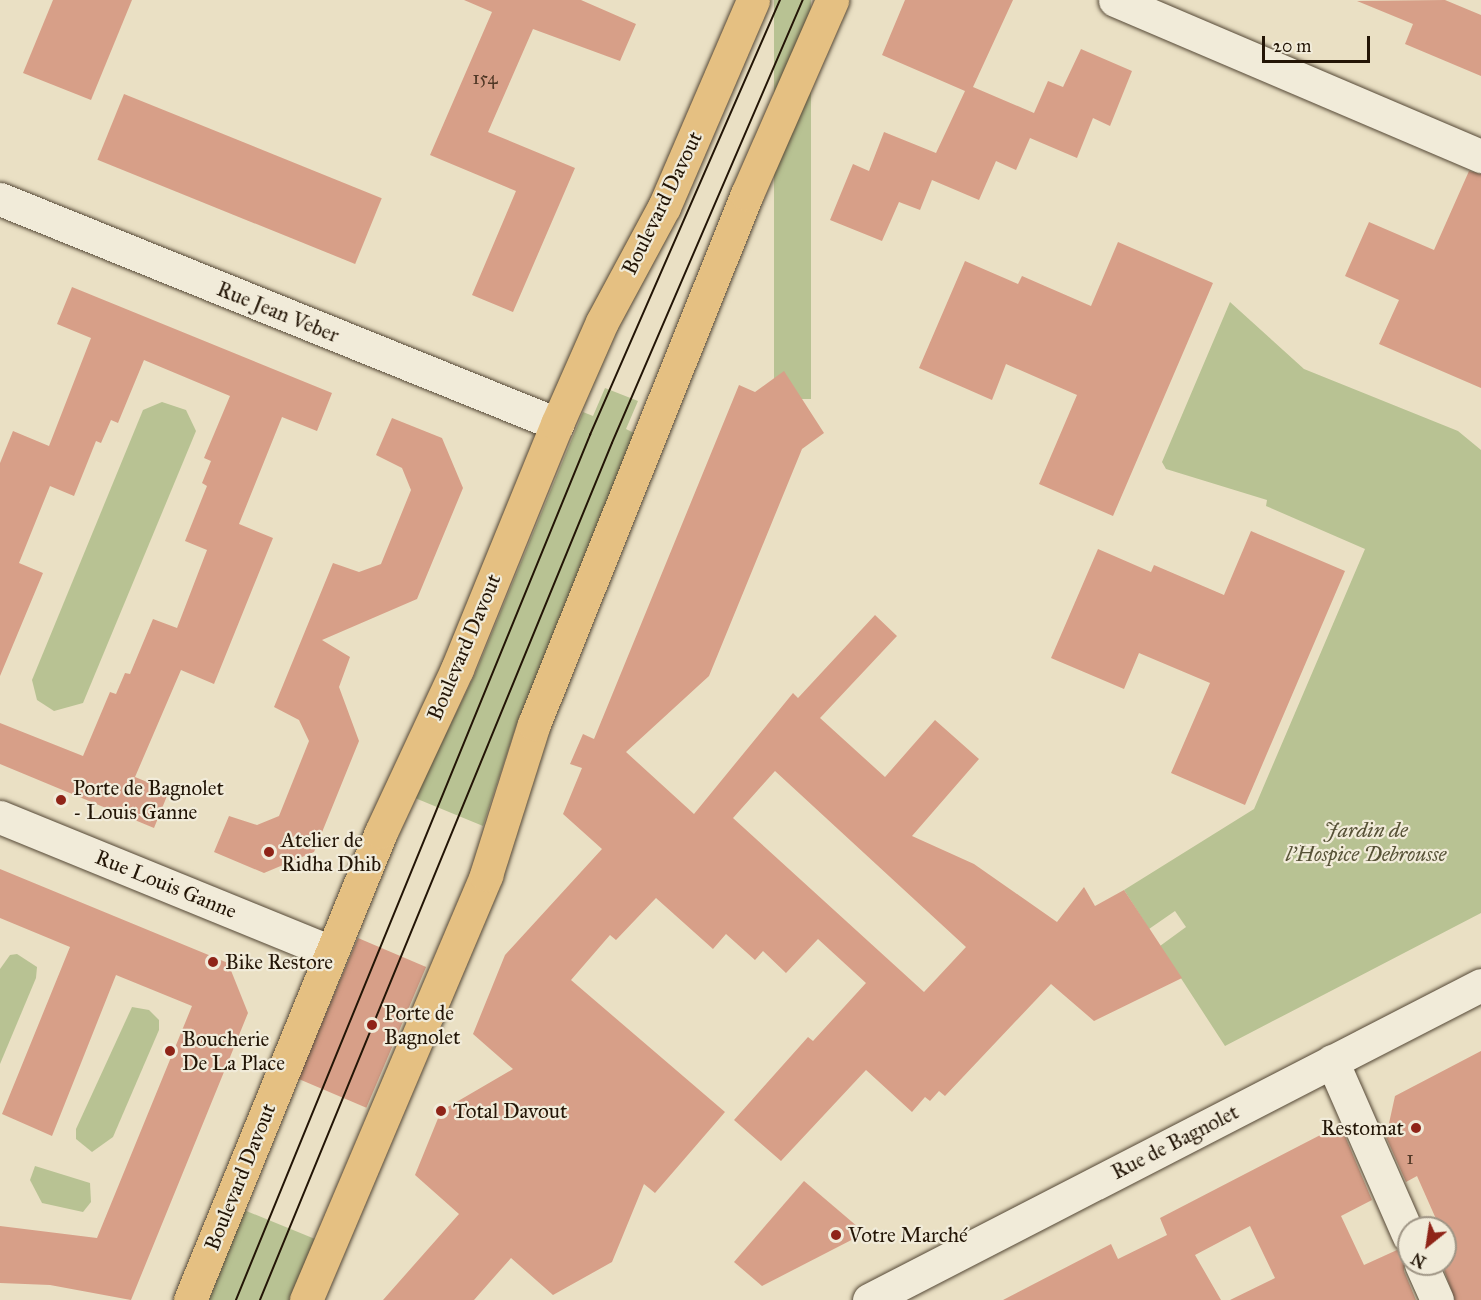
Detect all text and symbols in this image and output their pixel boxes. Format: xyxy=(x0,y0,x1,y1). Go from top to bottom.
scale bar xyxy=(1265,24,1373,62)
text: 20 m xyxy=(1273,35,1311,57)
house number: 154 xyxy=(473,67,497,89)
street label: Boulevard Davout xyxy=(616,127,708,279)
street label: Rue Jean Veber xyxy=(213,276,343,348)
street label: Boulevard Davout xyxy=(422,570,506,724)
place label: Porte de Bagnolet - Louis Ganne xyxy=(73,775,224,825)
marker: Porte de Bagnolet - Louis Ganne xyxy=(54,793,68,807)
park label: Jardin de l'Hospice Debrousse xyxy=(1286,817,1446,867)
place label: Atelier de Ridha Dhib xyxy=(281,827,381,877)
street label: Rue Louis Ganne xyxy=(92,844,240,924)
marker: Atelier de Ridha Dhib xyxy=(262,845,276,859)
place label: Bike Restore xyxy=(225,949,333,975)
marker: Bike Restore xyxy=(206,955,220,969)
place label: Porte de Bagnolet xyxy=(384,1000,460,1050)
marker: Porte de Bagnolet xyxy=(365,1018,379,1032)
place label: Boucherie De La Place xyxy=(182,1026,285,1076)
marker: Boucherie De La Place xyxy=(163,1044,177,1058)
place label: Total Davout xyxy=(453,1098,567,1124)
street label: Rue de Bagnolet xyxy=(1107,1099,1243,1185)
street label: Boulevard Davout xyxy=(199,1100,281,1254)
marker: Total Davout xyxy=(434,1104,448,1118)
place label: Restomat xyxy=(1321,1115,1404,1141)
marker: Restomat xyxy=(1409,1121,1423,1135)
house number: 1 xyxy=(1406,1147,1414,1169)
north arrow xyxy=(1397,1216,1457,1276)
place label: Votre Marché xyxy=(848,1222,968,1248)
marker: Votre Marché xyxy=(829,1228,843,1242)
text: N xyxy=(1408,1249,1429,1272)

